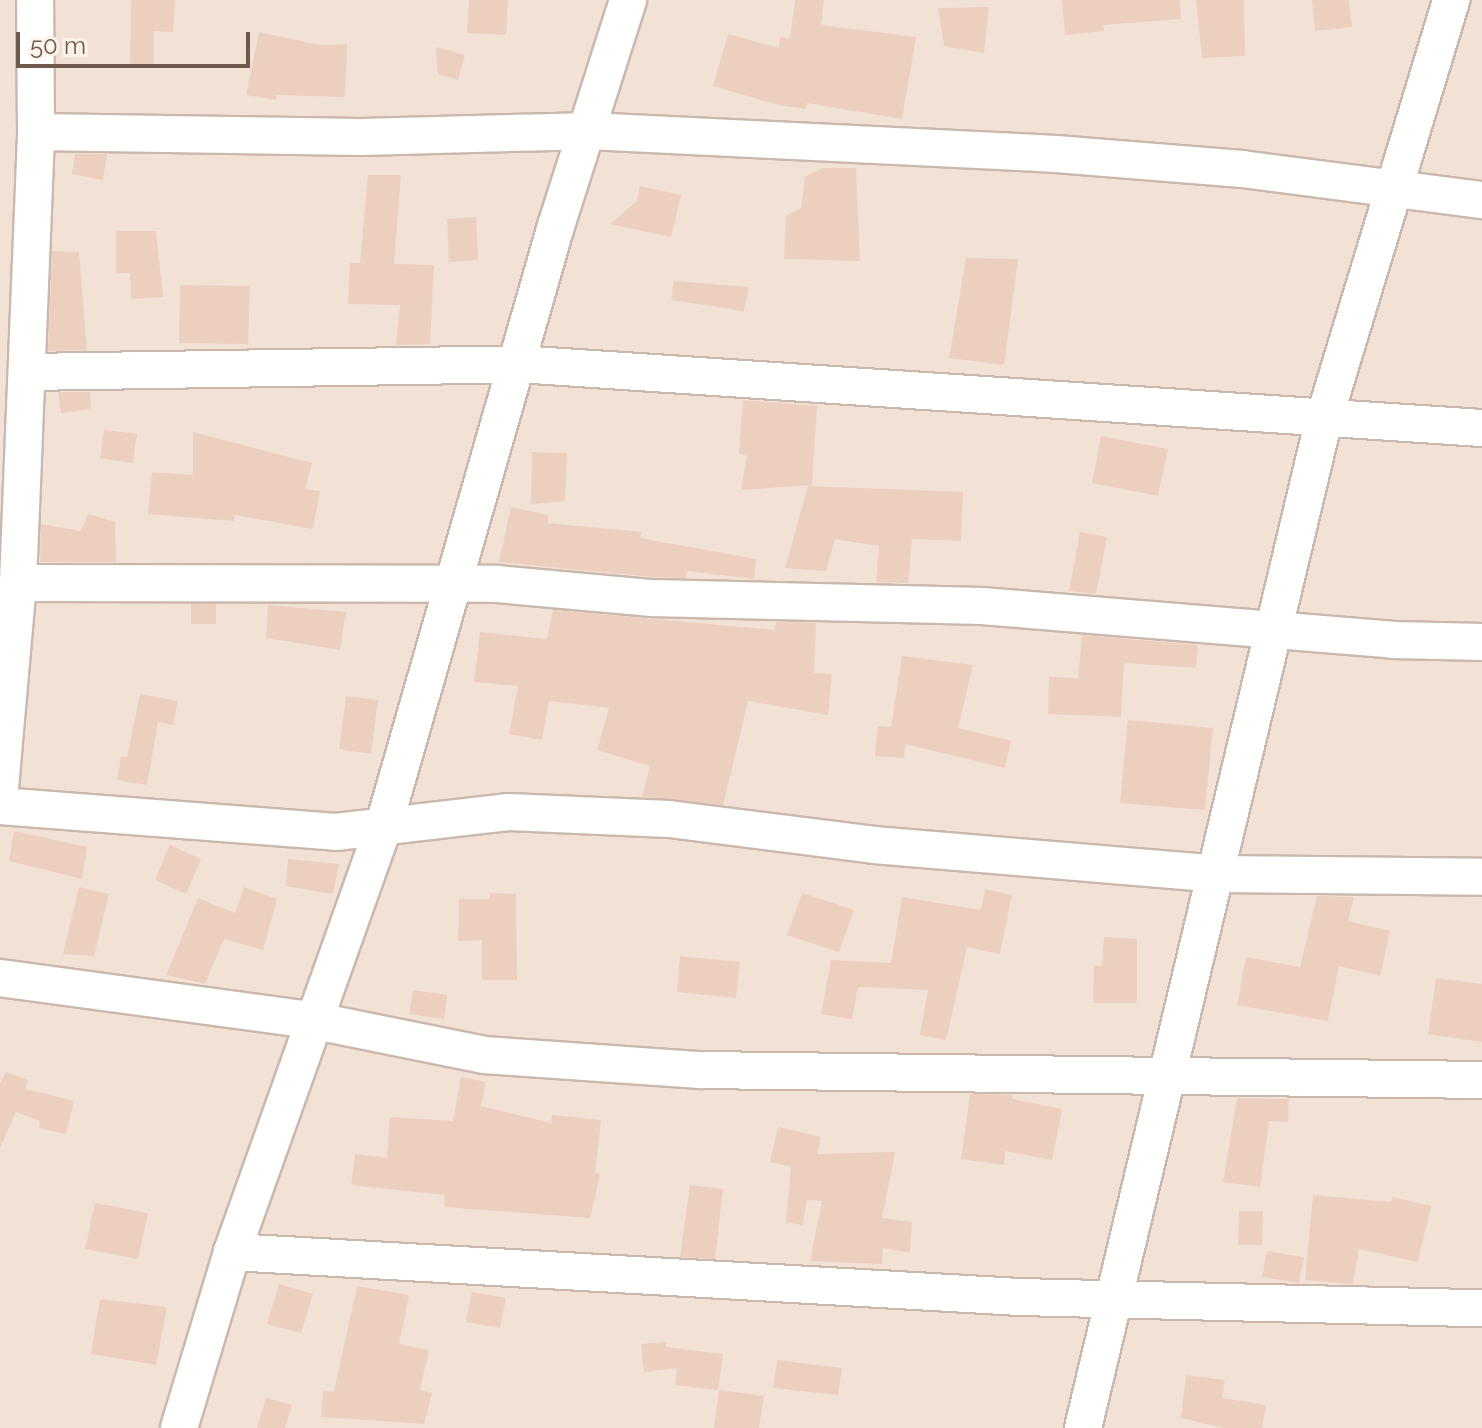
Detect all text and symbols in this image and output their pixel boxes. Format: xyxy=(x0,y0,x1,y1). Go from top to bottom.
scale bar xyxy=(20,16,254,66)
text: 50 m xyxy=(30,31,86,60)

